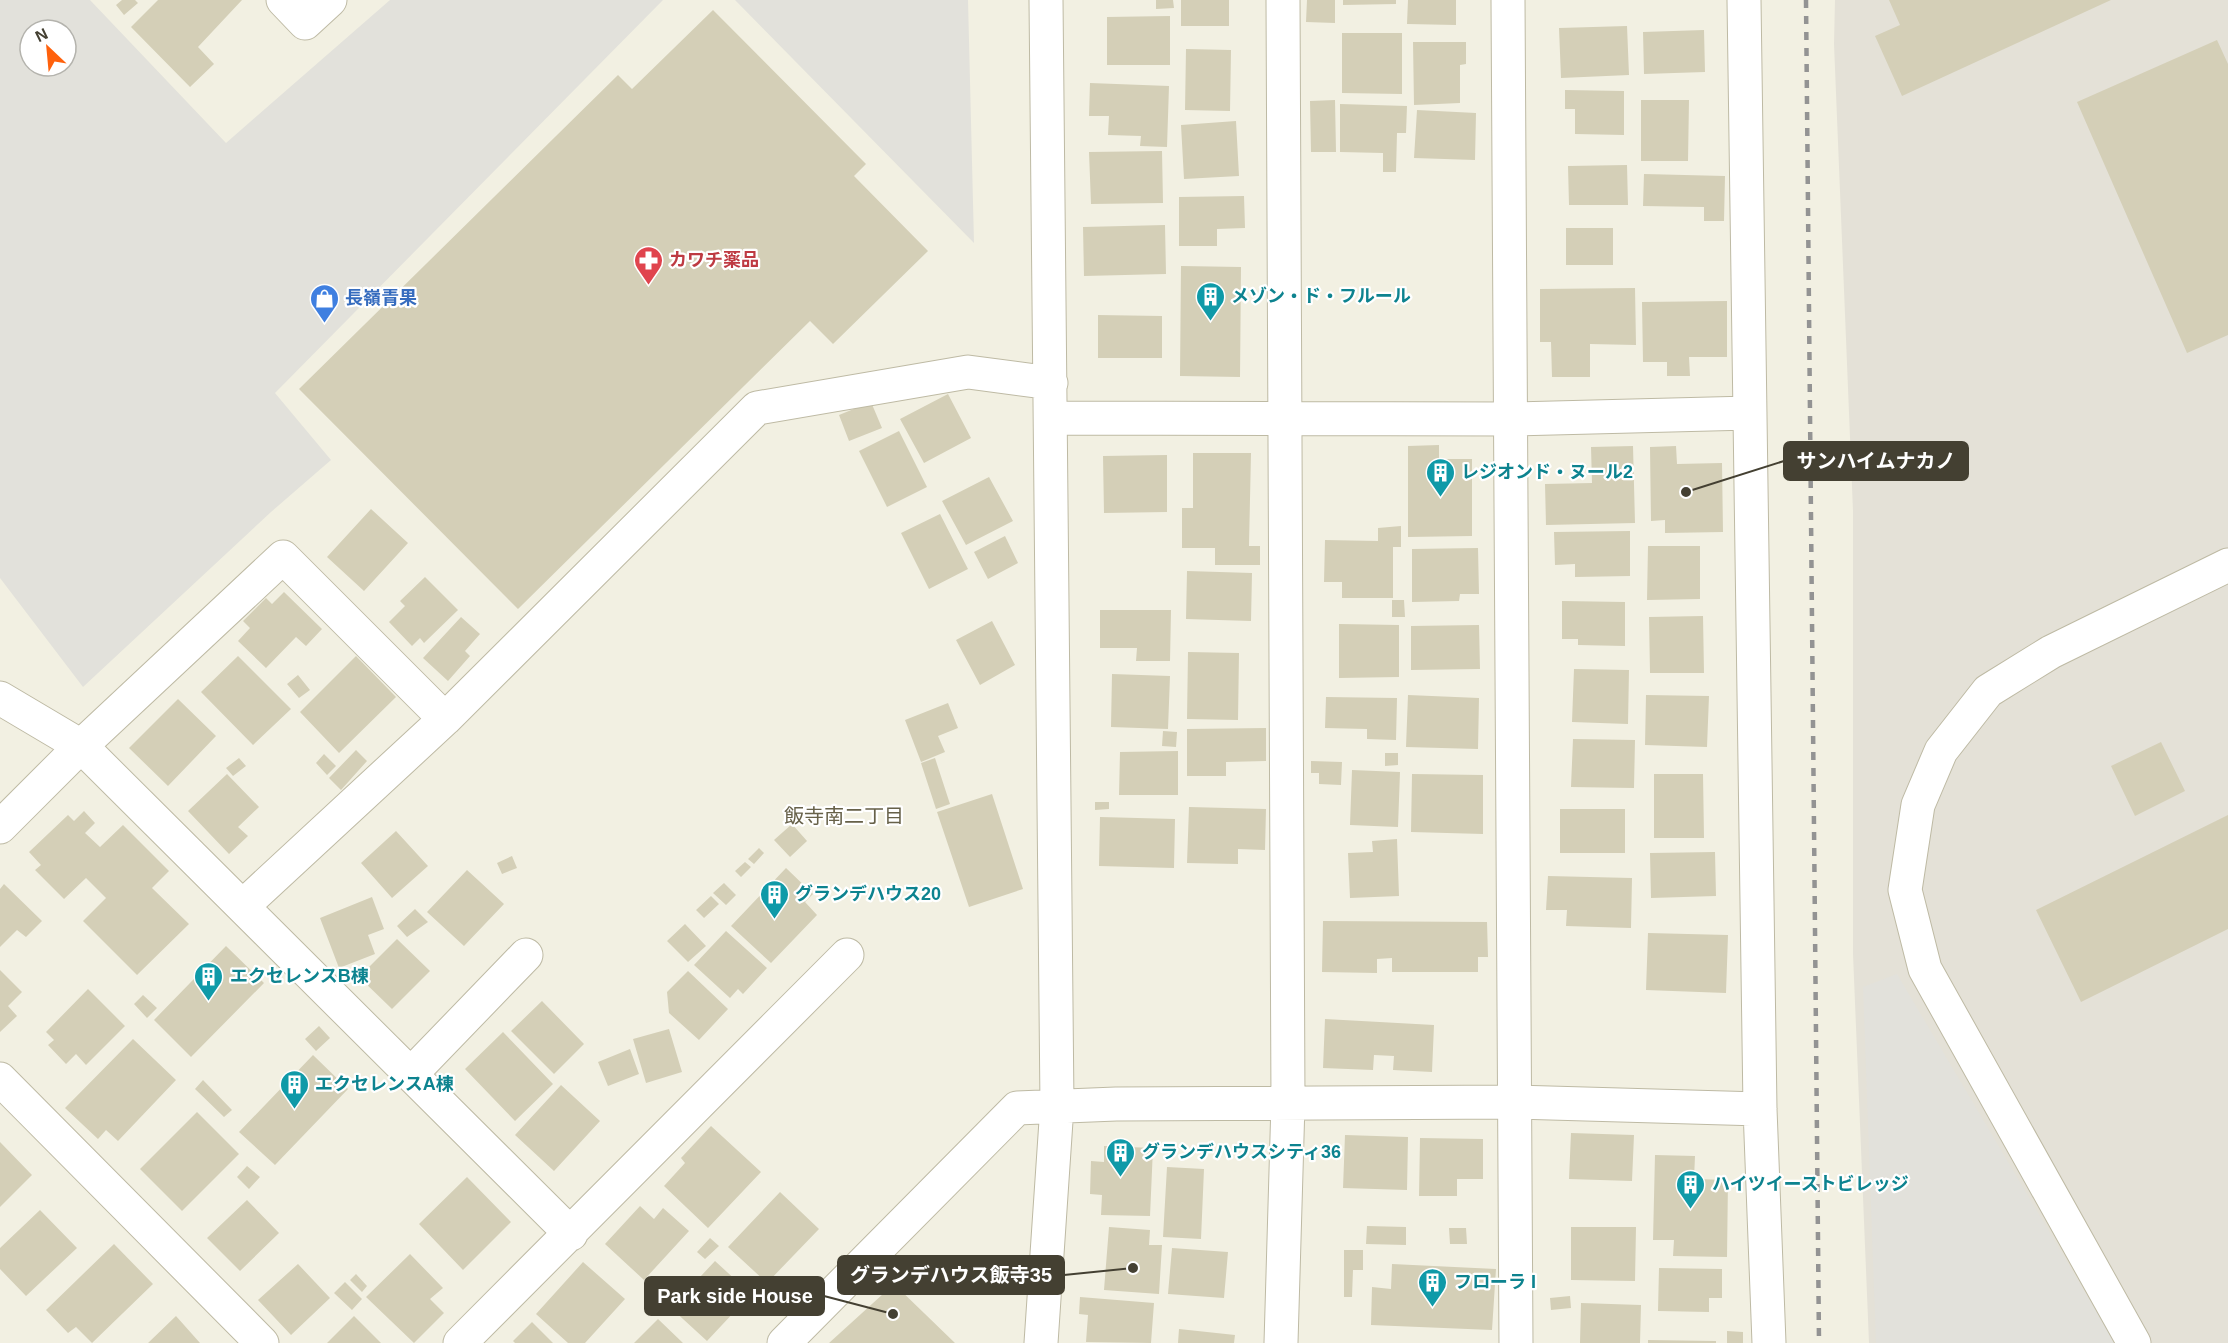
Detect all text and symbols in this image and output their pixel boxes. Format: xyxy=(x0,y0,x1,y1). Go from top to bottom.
north arrow xyxy=(18,18,78,78)
text: N xyxy=(33,25,51,45)
pharmacy icon: カワチ薬品 xyxy=(632,244,664,286)
place label: カワチ薬品 xyxy=(669,250,759,270)
building icon: メゾン・ド・フルール xyxy=(1194,280,1226,322)
shop icon: 長嶺青果 xyxy=(308,282,340,324)
place label: メゾン・ド・フルール xyxy=(1231,286,1411,306)
place label: 長嶺青果 xyxy=(345,288,417,308)
callout: サンハイムナカノ xyxy=(1784,442,1968,480)
text: サンハイムナカノ xyxy=(1796,450,1956,472)
building icon: レジオンド・ヌール2 xyxy=(1424,456,1456,498)
place label: レジオンド・ヌール2 xyxy=(1461,462,1633,482)
district label: 飯寺南二丁目 xyxy=(784,805,904,827)
building icon: グランデハウス20 xyxy=(758,878,790,920)
place label: グランデハウス20 xyxy=(795,884,941,904)
building icon: エクセレンスB棟 xyxy=(193,960,225,1002)
place label: エクセレンスB棟 xyxy=(230,966,369,986)
building icon: エクセレンスA棟 xyxy=(278,1068,310,1110)
place label: エクセレンスA棟 xyxy=(315,1074,454,1094)
building icon: グランデハウスシティ36 xyxy=(1105,1136,1137,1178)
place label: グランデハウスシティ36 xyxy=(1142,1142,1341,1162)
building icon: ハイツイーストビレッジ xyxy=(1675,1168,1707,1210)
place label: ハイツイーストビレッジ xyxy=(1712,1174,1909,1194)
callout: グランデハウス飯寺35 xyxy=(838,1256,1064,1294)
text: グランデハウス飯寺35 xyxy=(850,1264,1052,1286)
building icon: フローラ I xyxy=(1417,1266,1449,1308)
place label: フローラ I xyxy=(1454,1272,1536,1292)
callout: Park side House xyxy=(645,1277,824,1315)
text: Park side House xyxy=(657,1285,813,1307)

